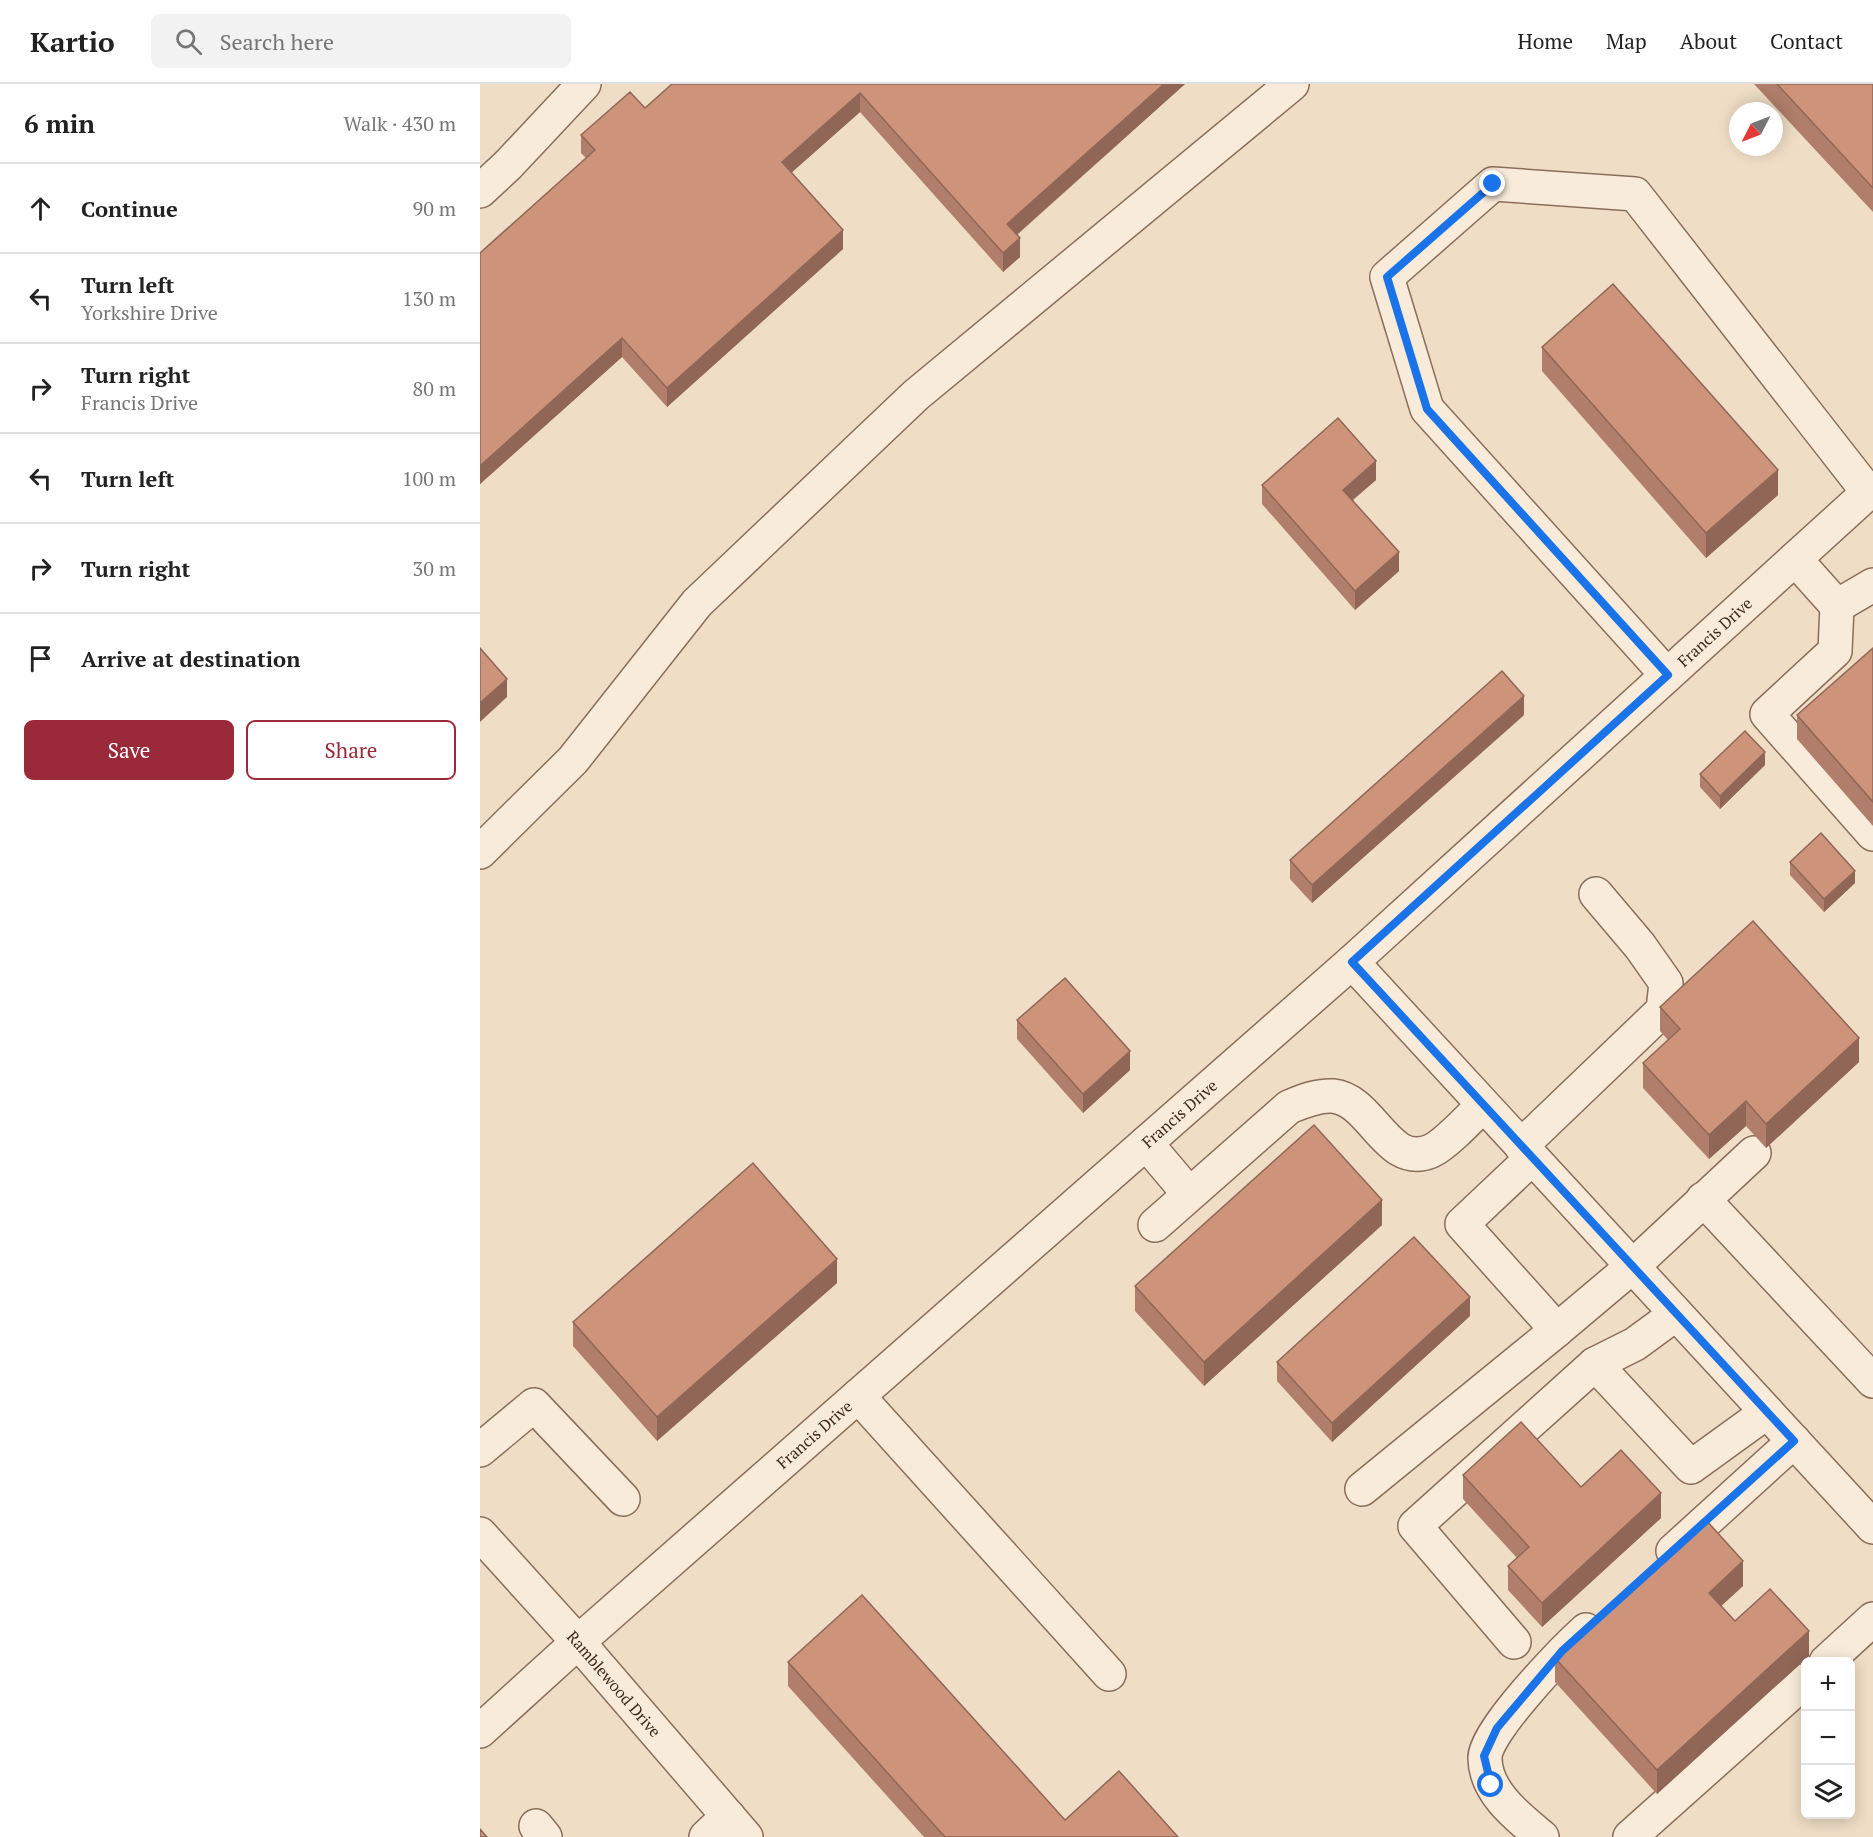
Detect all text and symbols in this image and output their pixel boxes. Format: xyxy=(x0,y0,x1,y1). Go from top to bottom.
search box xyxy=(151,14,571,68)
text: Kartio xyxy=(30,23,115,60)
icon: search xyxy=(172,25,205,58)
text: Search here xyxy=(220,27,334,56)
text: Home xyxy=(1517,27,1573,55)
text: Map xyxy=(1606,27,1647,55)
text: About xyxy=(1680,27,1737,55)
text: Contact xyxy=(1770,27,1843,55)
north arrow xyxy=(1729,102,1783,156)
text: 6 min xyxy=(24,106,95,140)
text: Walk · 430 m xyxy=(344,110,456,137)
route end xyxy=(1479,170,1505,196)
icon: ahead xyxy=(24,192,57,225)
text: Continue xyxy=(81,194,178,223)
text: 90 m xyxy=(413,195,456,222)
text: Turn left xyxy=(81,270,174,299)
icon: left xyxy=(24,282,57,315)
text: 130 m xyxy=(402,285,456,312)
text: Yorkshire Drive xyxy=(81,299,218,326)
text: Turn right xyxy=(81,360,190,389)
icon: right xyxy=(24,372,57,405)
text: 80 m xyxy=(413,375,456,402)
text: Francis Drive xyxy=(81,389,198,416)
icon: left xyxy=(24,462,57,495)
text: Turn left xyxy=(81,464,174,493)
text: 100 m xyxy=(402,465,456,492)
icon: right xyxy=(24,552,57,585)
text: Turn right xyxy=(81,554,190,583)
text: 30 m xyxy=(413,555,456,582)
street label: Francis Drive xyxy=(1673,592,1757,672)
icon: arrive xyxy=(24,642,57,675)
text: Arrive at destination xyxy=(81,644,300,673)
button: Save xyxy=(24,720,234,780)
button: Share xyxy=(246,720,456,780)
street label: Francis Drive xyxy=(1137,1074,1222,1153)
street label: Francis Drive xyxy=(772,1395,857,1474)
street label: Ramblewood Drive xyxy=(562,1626,666,1742)
map controls xyxy=(1801,1657,1855,1819)
button: + xyxy=(1801,1657,1855,1711)
button: − xyxy=(1801,1711,1855,1765)
button: layers xyxy=(1801,1765,1855,1819)
route start xyxy=(1477,1771,1503,1797)

